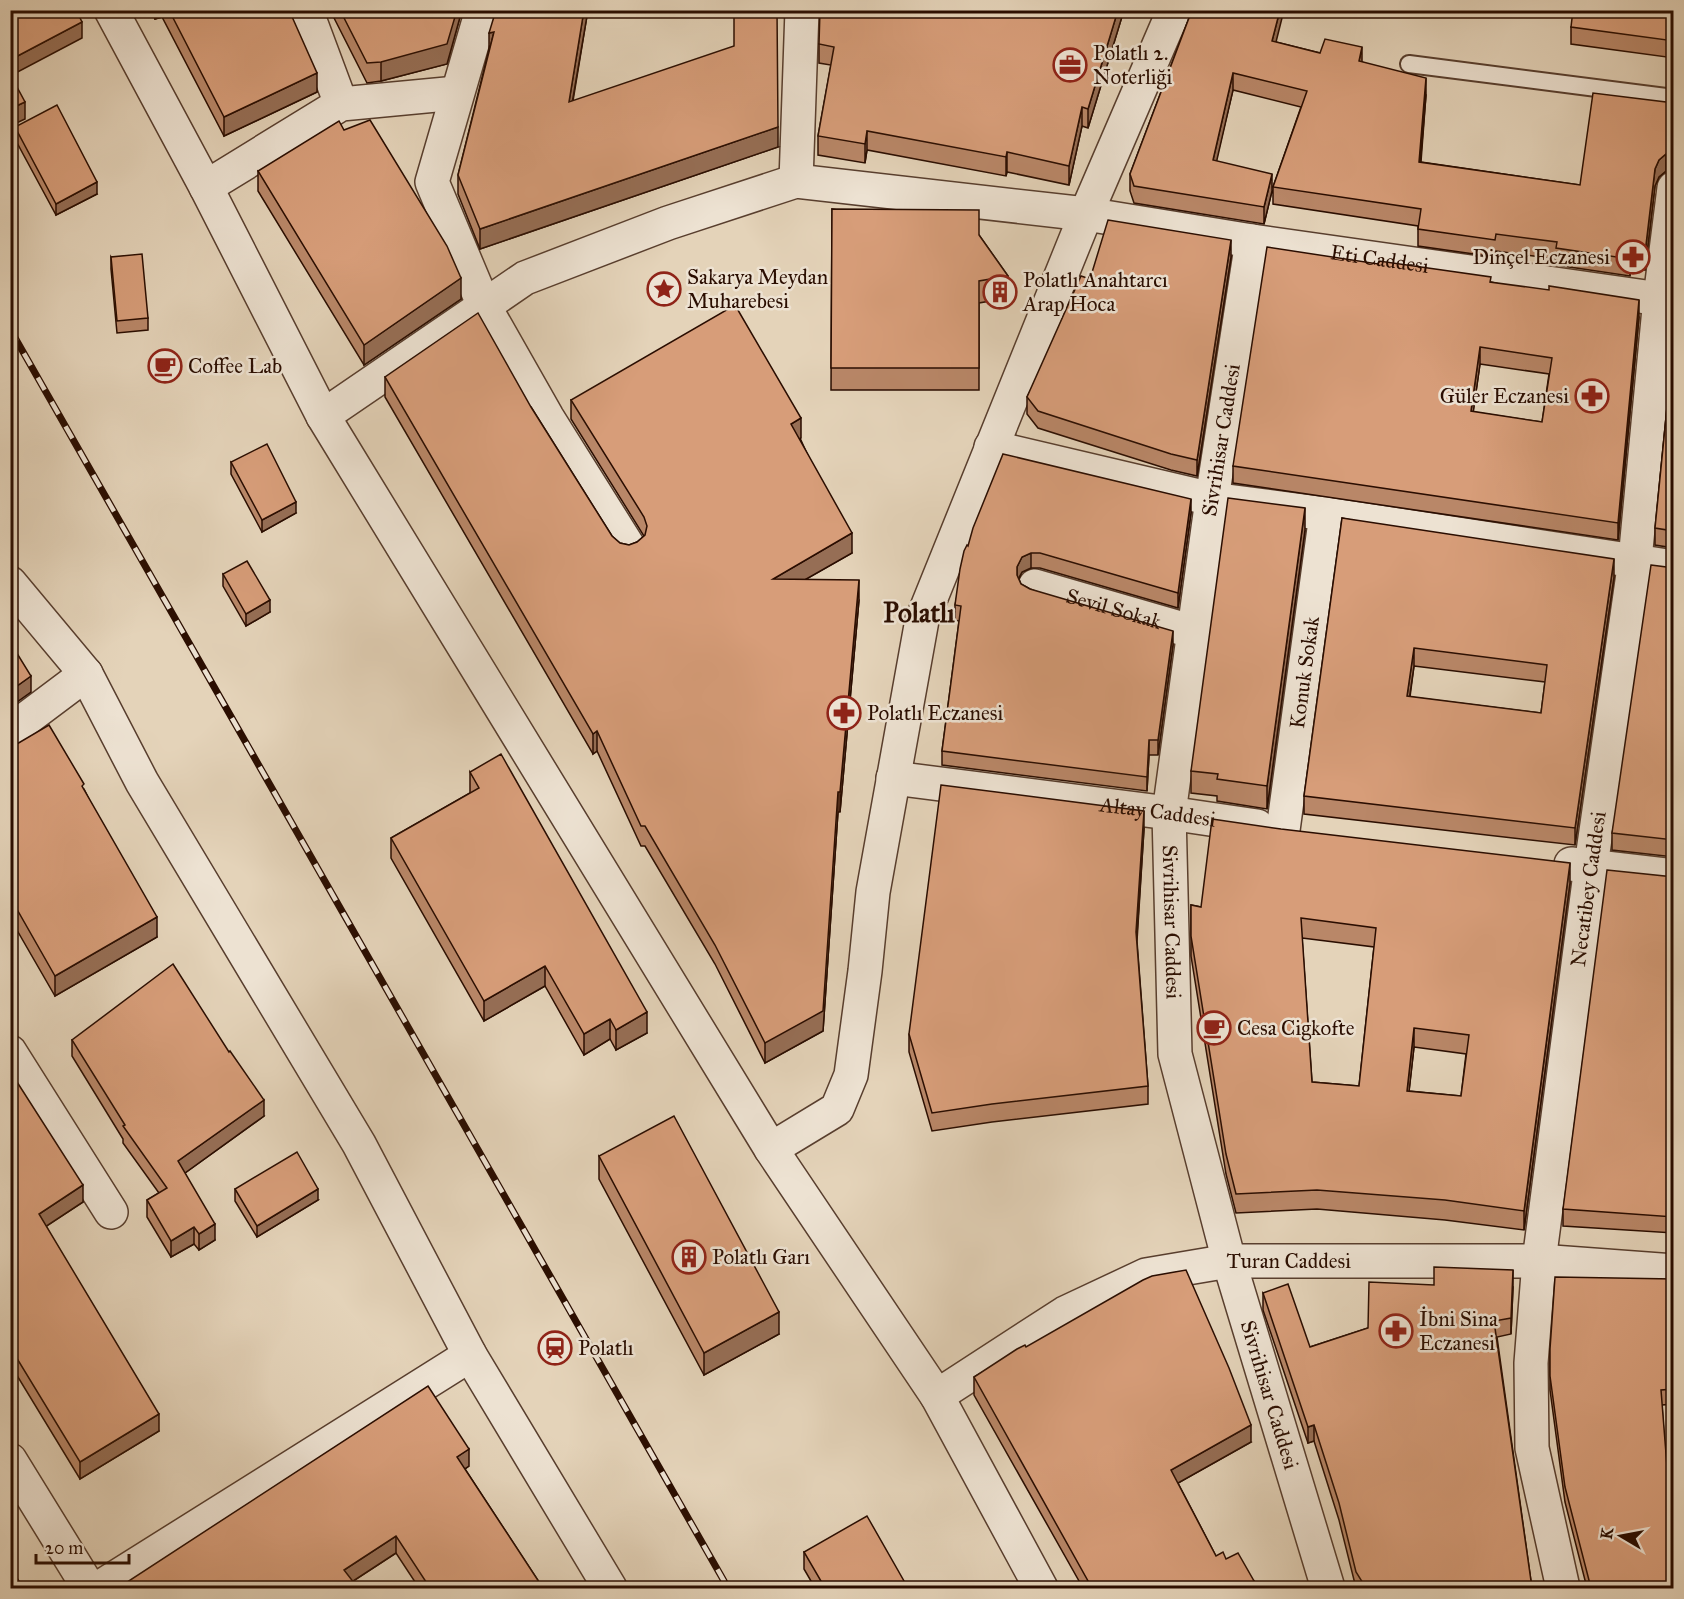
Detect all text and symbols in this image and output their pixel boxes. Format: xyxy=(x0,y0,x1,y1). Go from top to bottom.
place label: Polatlı 2. Noterliği xyxy=(1093,40,1172,90)
office icon: Polatlı 2. Noterliği xyxy=(1052,47,1088,83)
street label: Eti Caddesi xyxy=(1329,239,1431,279)
pharmacy icon: Dinçel Eczanesi xyxy=(1615,239,1651,275)
place label: Dinçel Eczanesi xyxy=(1472,244,1610,270)
place label: Sakarya Meydan Muharebesi xyxy=(687,264,828,314)
place label: Polatlı Anahtarcı Arap Hoca xyxy=(1022,267,1168,317)
place icon: Sakarya Meydan Muharebesi xyxy=(646,271,682,307)
building icon: Polatlı Anahtarcı Arap Hoca xyxy=(982,274,1018,310)
cafe icon: Coffee Lab xyxy=(147,348,183,384)
place label: Coffee Lab xyxy=(188,353,282,379)
street label: Sivrihisar Caddesi xyxy=(1196,362,1246,518)
pharmacy icon: Güler Eczanesi xyxy=(1574,378,1610,414)
place label: Güler Eczanesi xyxy=(1440,383,1569,409)
street label: Sevil Sokak xyxy=(1063,583,1165,635)
district label: Polatlı xyxy=(883,596,955,629)
street label: Konuk Sokak xyxy=(1284,614,1325,730)
pharmacy icon: Polatlı Eczanesi xyxy=(826,695,862,731)
place label: Polatlı Eczanesi xyxy=(867,700,1003,726)
street label: Altay Caddesi xyxy=(1097,791,1218,833)
street label: Necatibey Caddesi xyxy=(1565,809,1612,968)
street label: Sivrihisar Caddesi xyxy=(1157,844,1187,1000)
cafe icon: Cesa Cigkofte xyxy=(1196,1010,1232,1046)
place label: Cesa Cigkofte xyxy=(1237,1015,1355,1041)
building icon: Polatlı Garı xyxy=(671,1239,707,1275)
place label: Polatlı Garı xyxy=(712,1244,810,1270)
street label: Turan Caddesi xyxy=(1227,1248,1351,1274)
place label: İbni Sina Eczanesi xyxy=(1419,1306,1498,1356)
pharmacy icon: İbni Sina Eczanesi xyxy=(1378,1313,1414,1349)
street label: Sivrihisar Caddesi xyxy=(1235,1317,1304,1473)
station icon: Polatlı xyxy=(537,1330,573,1366)
place label: Polatlı xyxy=(578,1335,634,1361)
north arrow xyxy=(1591,1506,1651,1566)
text: K xyxy=(1596,1526,1617,1541)
scale bar xyxy=(36,1527,129,1565)
text: 20 m xyxy=(45,1537,83,1559)

